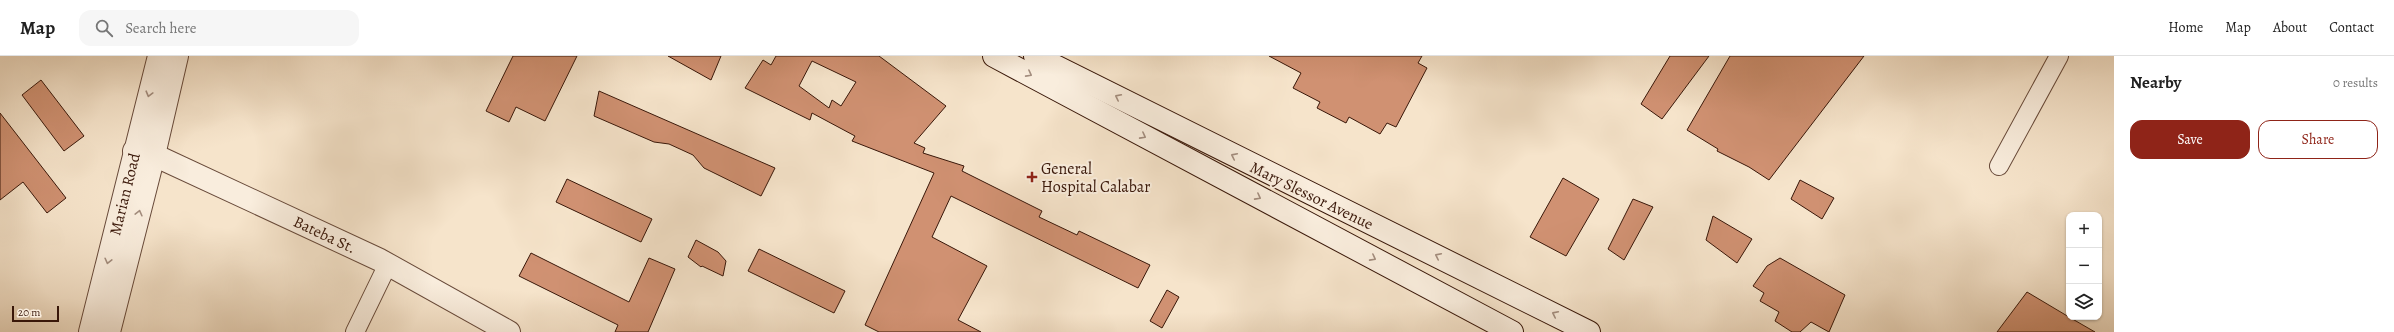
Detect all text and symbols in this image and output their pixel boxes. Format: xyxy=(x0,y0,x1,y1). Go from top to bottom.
search box xyxy=(79,10,359,46)
text: Map xyxy=(20,15,55,41)
icon: search xyxy=(93,17,115,39)
text: Search here xyxy=(125,18,197,38)
text: Home xyxy=(2168,18,2203,37)
text: Map xyxy=(2225,18,2251,37)
text: About xyxy=(2273,18,2307,37)
text: Contact xyxy=(2329,18,2374,37)
one-way arrow xyxy=(1024,70,1032,77)
text: Nearby xyxy=(2130,71,2181,94)
text: 0 results xyxy=(2333,74,2378,91)
one-way arrow xyxy=(146,91,154,97)
one-way arrow xyxy=(1114,95,1122,102)
button: Save xyxy=(2130,120,2250,159)
button: Share xyxy=(2258,120,2378,159)
one-way arrow xyxy=(1139,131,1146,138)
street label: Marian Road xyxy=(104,150,146,238)
one-way arrow xyxy=(1230,153,1238,161)
street label: Mary Slessor Avenue xyxy=(1246,156,1377,235)
place label: General Hospital Calabar xyxy=(1041,158,1150,198)
marker: General Hospital Calabar xyxy=(1026,171,1038,183)
one-way arrow xyxy=(1254,192,1261,199)
one-way arrow xyxy=(135,210,143,216)
street label: Bateba St. xyxy=(290,211,360,259)
map controls xyxy=(2066,212,2102,320)
button: + xyxy=(2066,212,2102,248)
button: − xyxy=(2066,248,2102,284)
one-way arrow xyxy=(1369,253,1376,261)
one-way arrow xyxy=(1435,254,1443,261)
one-way arrow xyxy=(104,257,112,264)
button: layers xyxy=(2066,284,2102,320)
scale bar xyxy=(12,304,59,323)
text: 20 m xyxy=(18,305,40,320)
one-way arrow xyxy=(1552,311,1559,319)

